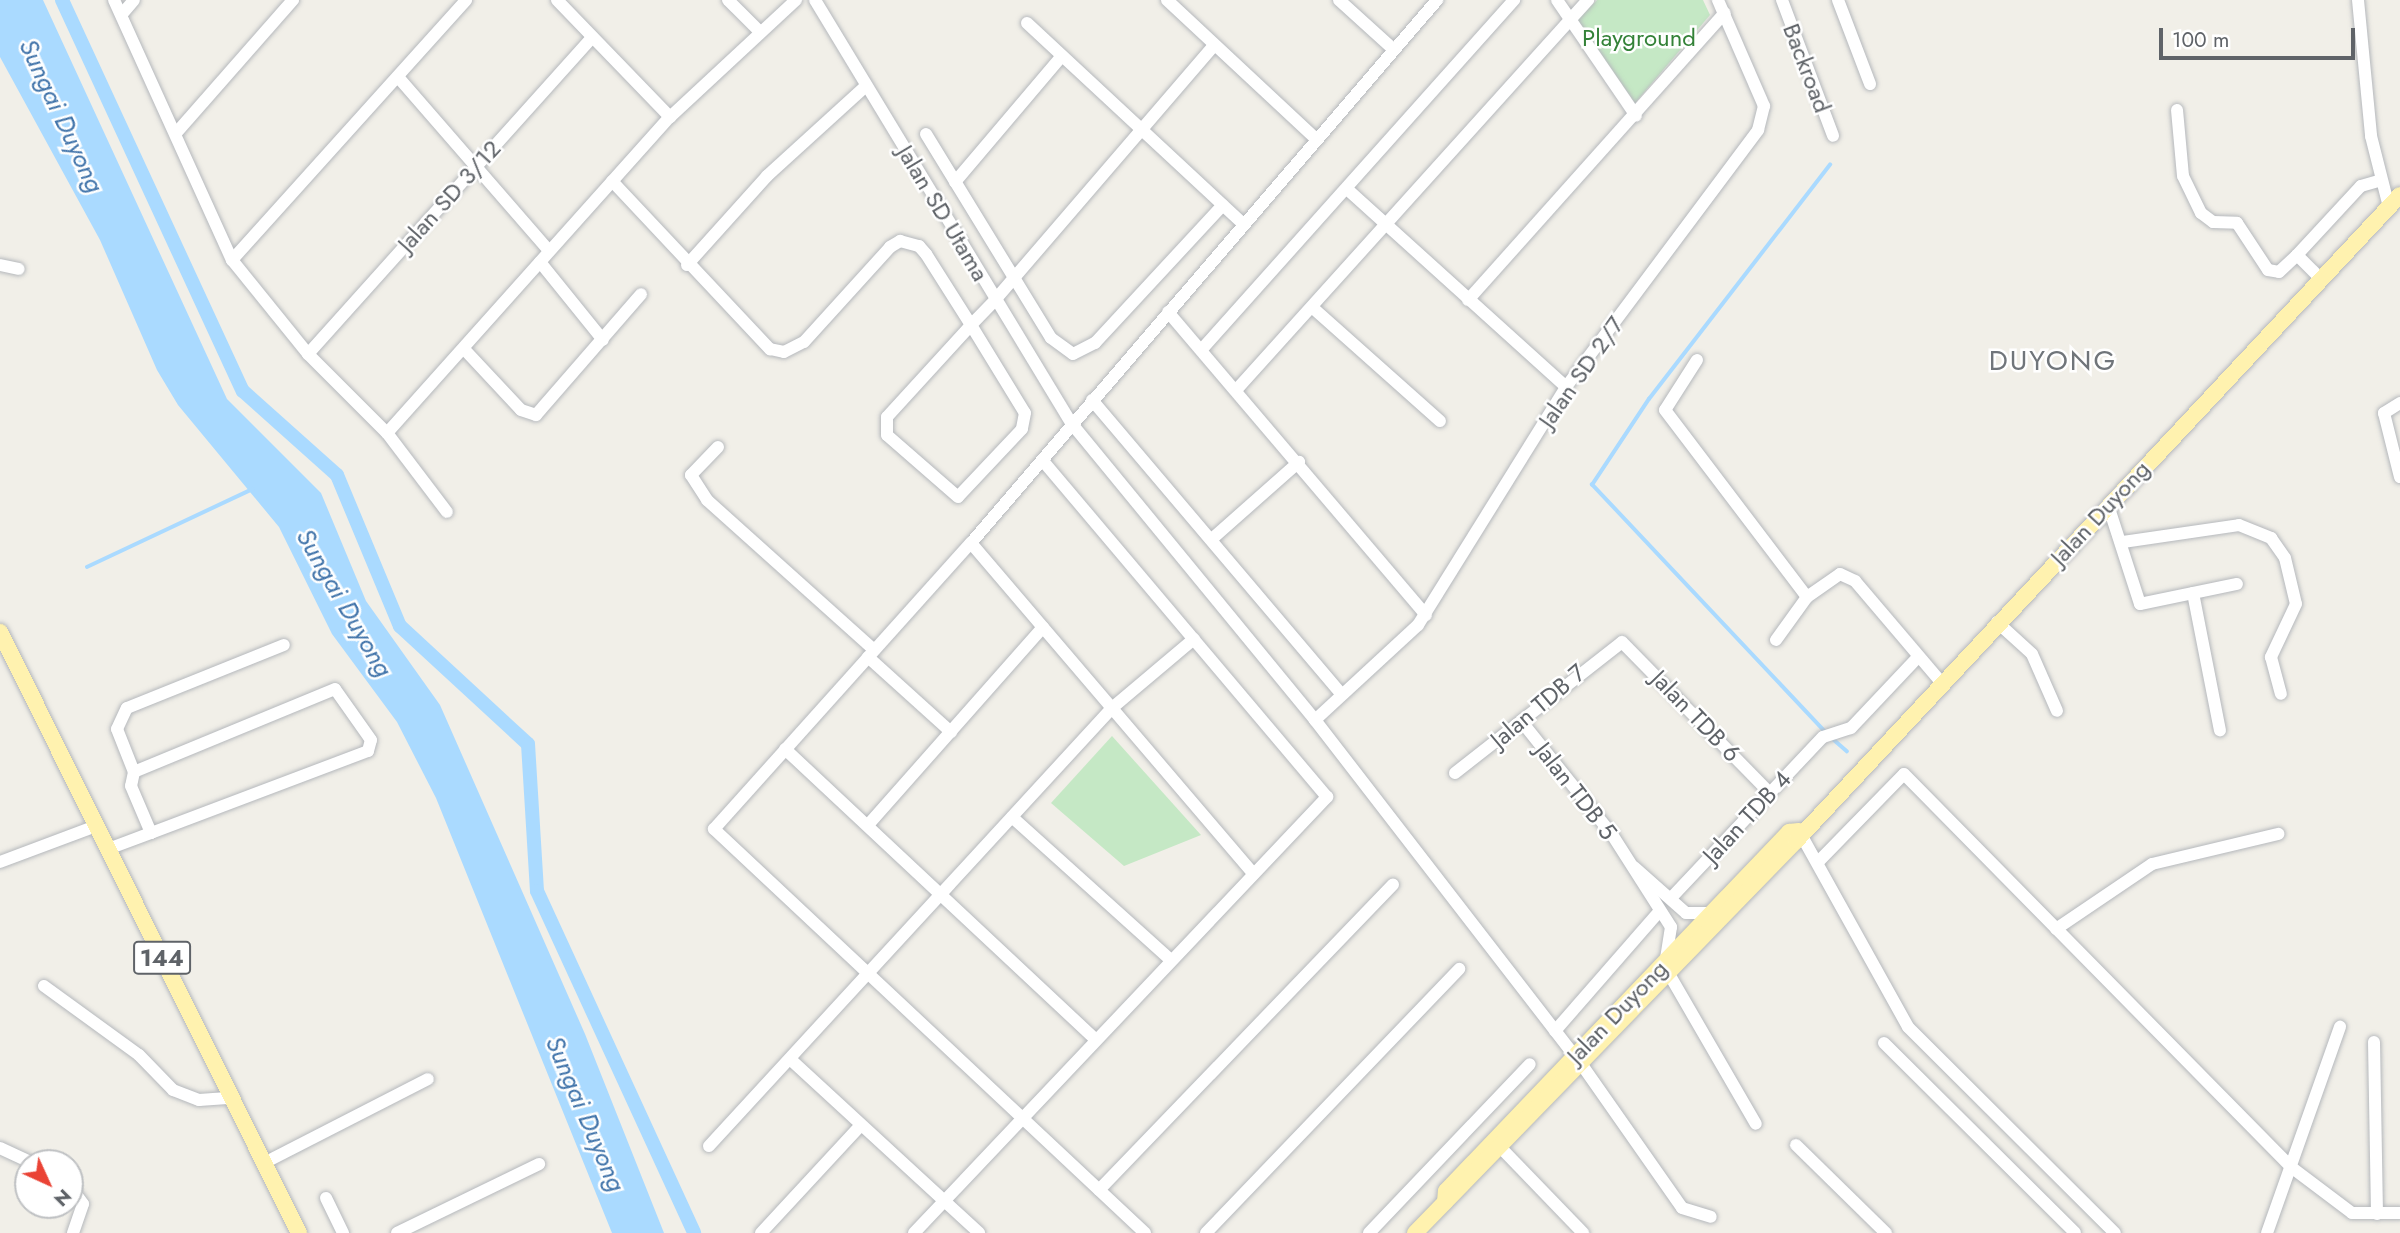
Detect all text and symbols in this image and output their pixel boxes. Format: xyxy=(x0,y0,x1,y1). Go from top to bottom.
scale bar xyxy=(2162,14,2358,58)
street label: Backroad xyxy=(1777,19,1837,117)
park label: Playground xyxy=(1582,24,1696,52)
text: 100 m xyxy=(2172,25,2229,55)
water label: Sungai Duyong xyxy=(12,34,110,198)
street label: Jalan SD 3/12 xyxy=(391,134,507,258)
street label: Jalan SD Utama xyxy=(891,140,995,286)
street label: Jalan SD 2/7 xyxy=(1532,311,1630,433)
district label: DUYONG xyxy=(1990,344,2116,378)
street label: Jalan Duyong xyxy=(2044,455,2156,571)
water label: Sungai Duyong xyxy=(289,523,399,683)
street label: Jalan TDB 7 xyxy=(1485,658,1591,754)
street label: Jalan TDB 6 xyxy=(1645,664,1747,768)
street label: Jalan TDB 5 xyxy=(1529,737,1623,845)
street label: Jalan TDB 4 xyxy=(1697,765,1797,869)
road number: 144 xyxy=(132,939,192,978)
street label: Jalan Duyong xyxy=(1561,954,1673,1070)
water label: Sungai Duyong xyxy=(538,1032,632,1196)
north arrow xyxy=(14,1149,84,1219)
text: N xyxy=(48,1183,78,1213)

